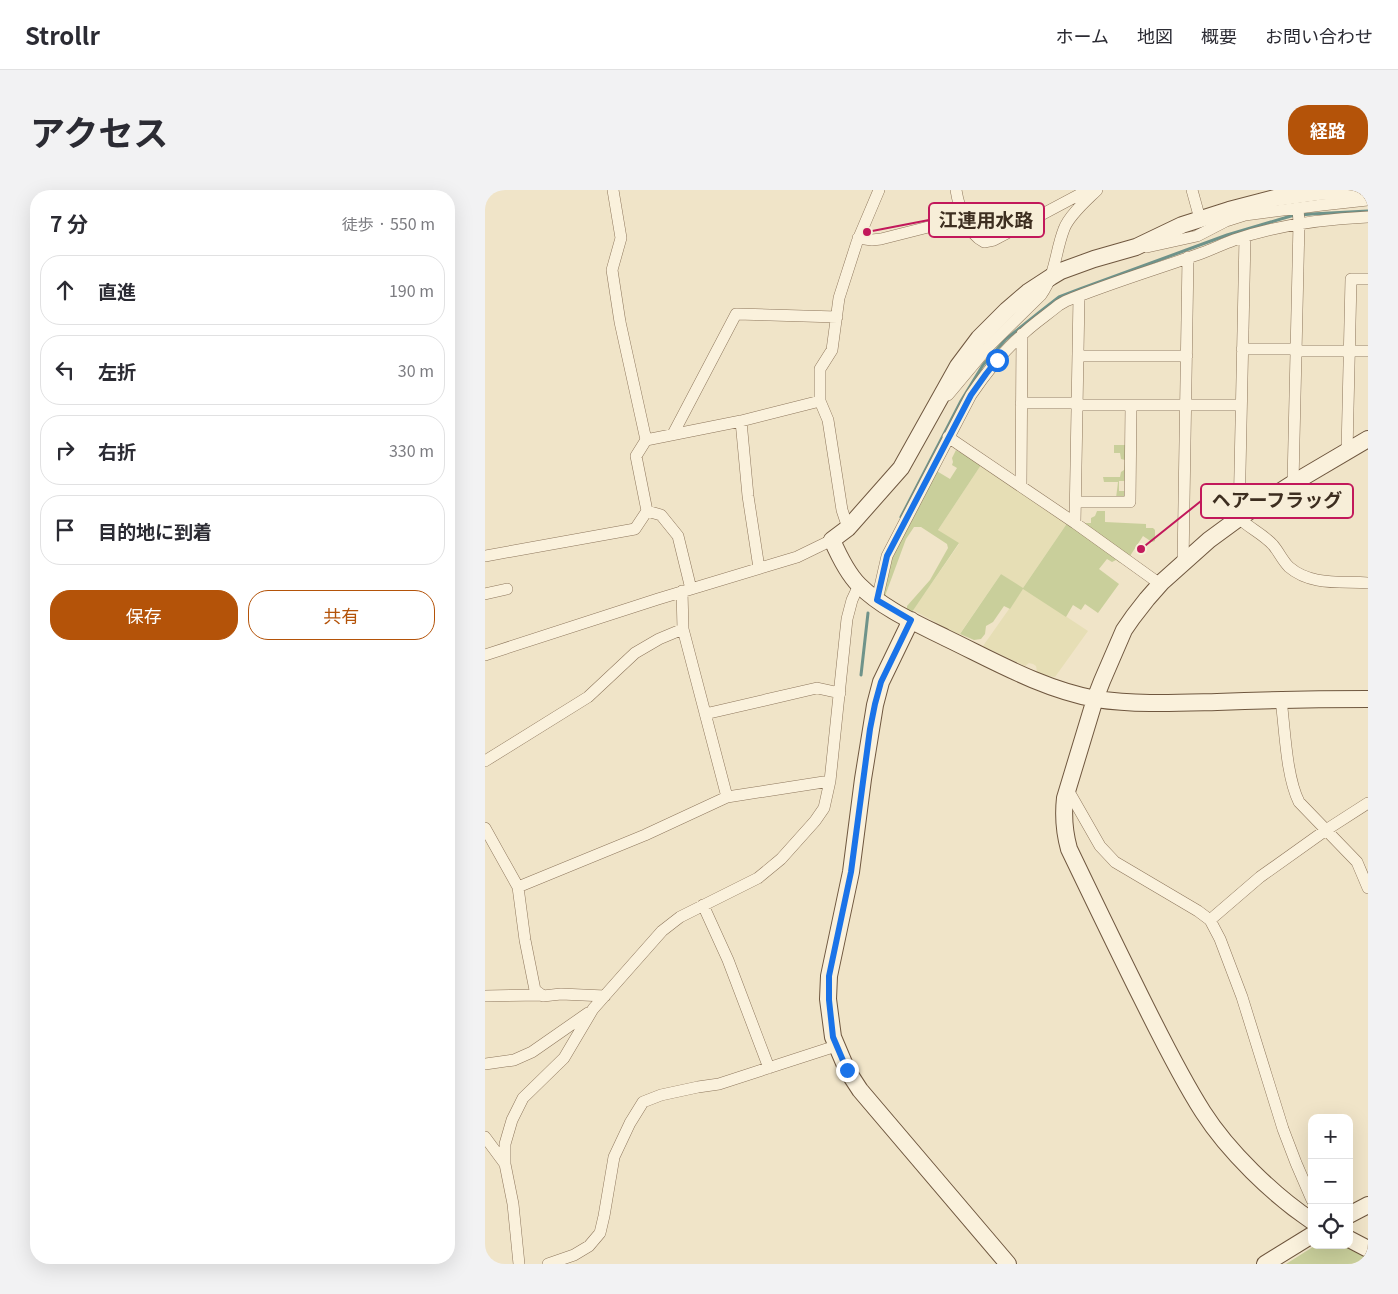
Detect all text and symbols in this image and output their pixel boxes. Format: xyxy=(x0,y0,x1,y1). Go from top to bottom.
text: Strollr xyxy=(25,17,100,52)
text: ホーム xyxy=(1056,22,1109,48)
text: 地図 xyxy=(1137,22,1173,48)
text: 概要 xyxy=(1201,22,1237,48)
text: お問い合わせ xyxy=(1265,22,1373,48)
text: アクセス xyxy=(30,105,168,156)
button: 経路 xyxy=(1288,105,1368,155)
callout: 江連用水路 xyxy=(929,203,1044,237)
text: 江連用水路 xyxy=(938,205,1034,232)
text: 7 分 xyxy=(50,208,88,238)
text: 徒歩 · 550 m xyxy=(342,211,435,235)
icon: ahead xyxy=(51,276,79,304)
text: 直進 xyxy=(98,277,136,304)
text: 190 m xyxy=(389,278,434,302)
route start xyxy=(986,349,1009,372)
icon: left xyxy=(51,356,79,384)
text: 左折 xyxy=(98,357,136,384)
text: 30 m xyxy=(398,358,434,382)
icon: right xyxy=(51,436,79,464)
text: 右折 xyxy=(98,437,136,464)
text: 330 m xyxy=(389,438,434,462)
callout: ヘアーフラッグ xyxy=(1201,484,1353,518)
text: ヘアーフラッグ xyxy=(1212,485,1342,512)
icon: arrive xyxy=(51,516,79,544)
text: 目的地に到着 xyxy=(98,517,212,544)
button: 保存 xyxy=(50,590,238,640)
button: 共有 xyxy=(248,590,435,640)
route end xyxy=(836,1059,859,1082)
map controls xyxy=(1308,1114,1353,1249)
button: + xyxy=(1308,1114,1353,1159)
button: − xyxy=(1308,1159,1353,1204)
button: locate xyxy=(1308,1204,1353,1249)

